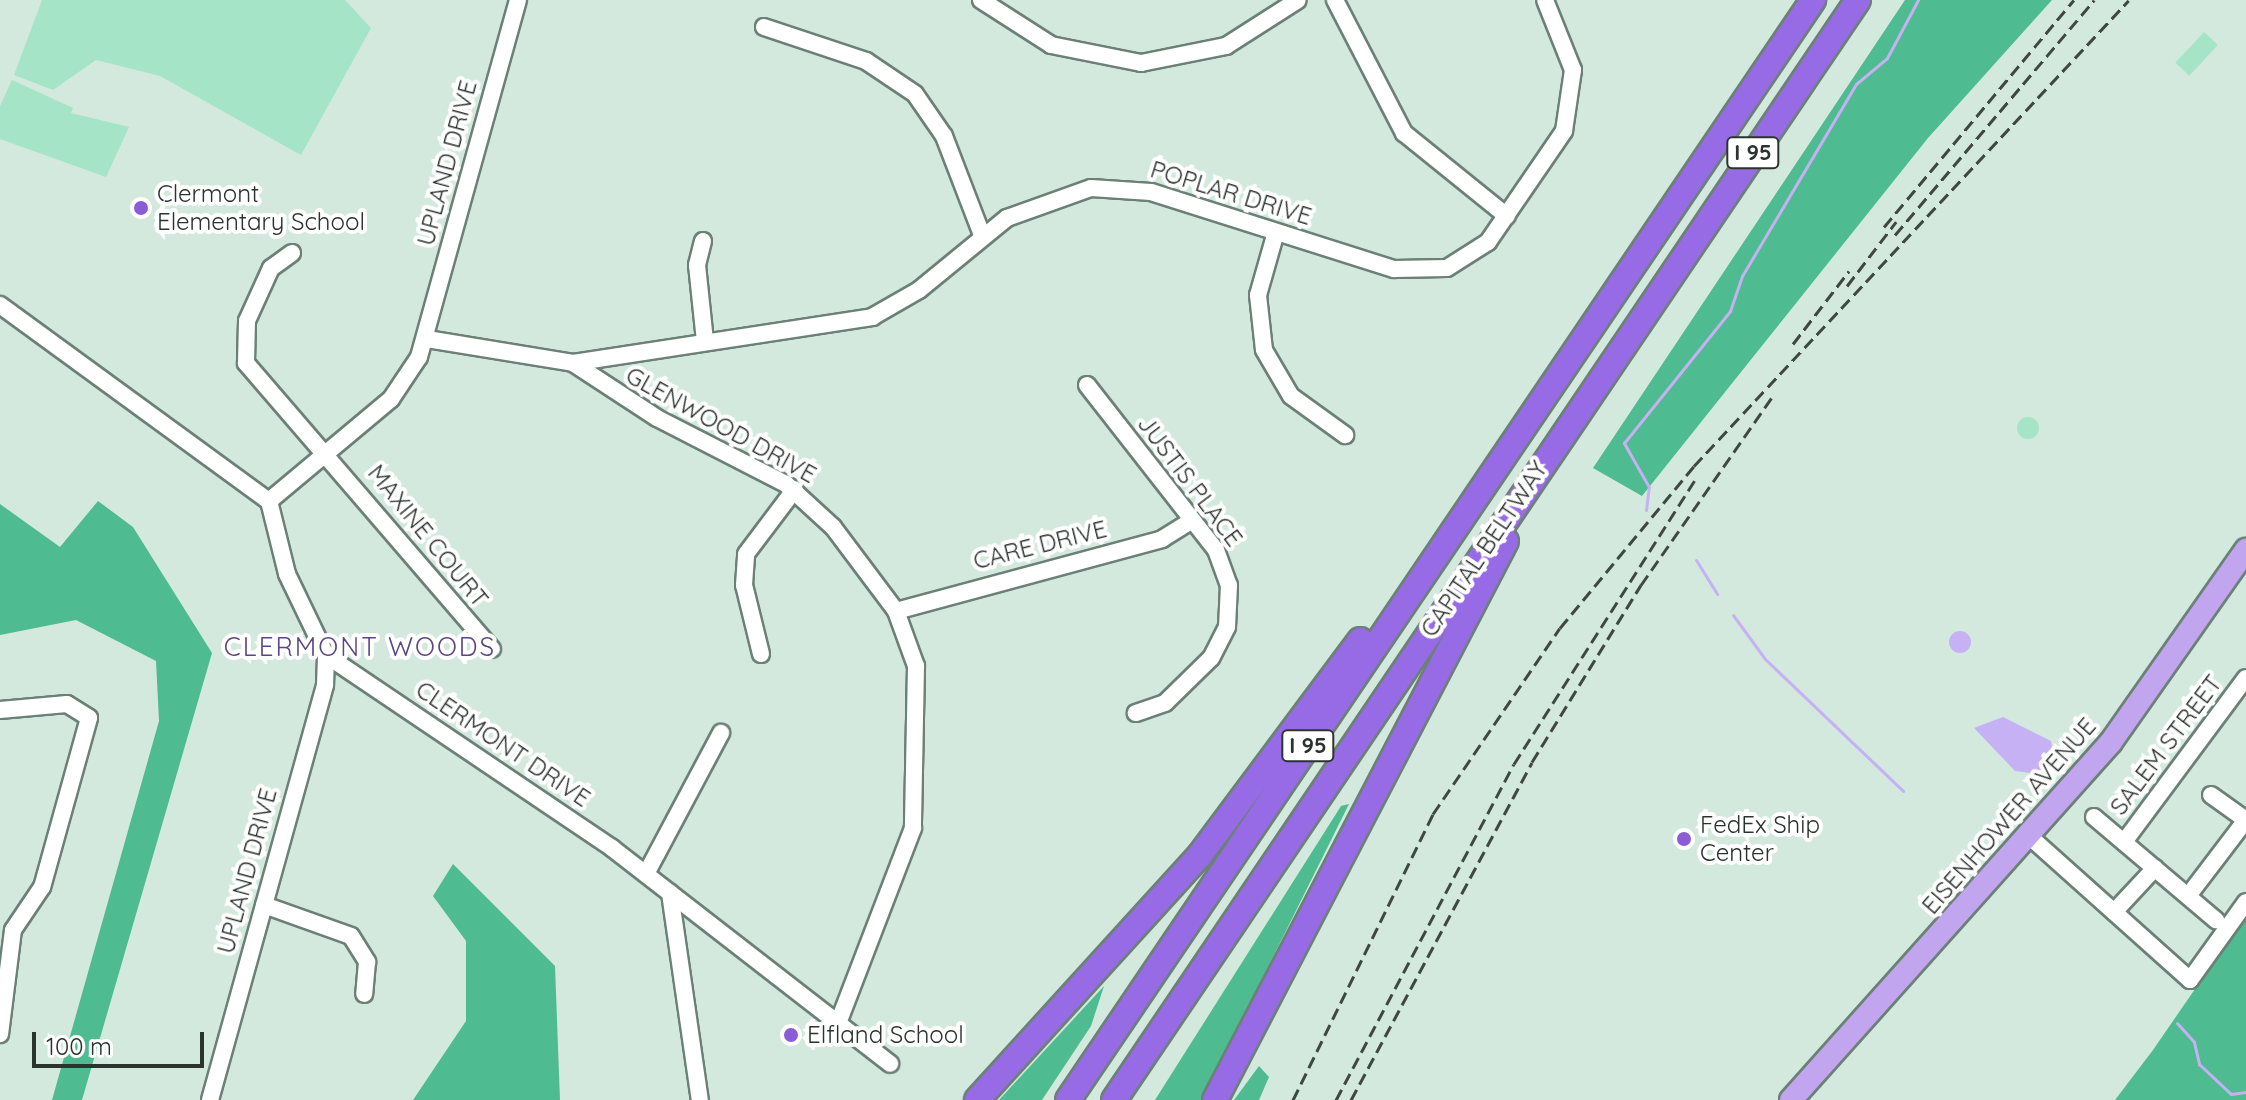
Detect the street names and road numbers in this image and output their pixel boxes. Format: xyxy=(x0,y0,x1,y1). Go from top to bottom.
street label: UPLAND DRIVE xyxy=(411,77,483,249)
road number: I 95 xyxy=(1725,135,1781,171)
street label: POPLAR DRIVE xyxy=(1147,155,1315,231)
street label: GLENWOOD DRIVE xyxy=(621,361,821,489)
street label: JUSTIS PLACE xyxy=(1131,410,1249,552)
street label: CAPITAL BELTWAY xyxy=(1415,456,1553,642)
street label: MAXINE COURT xyxy=(362,459,494,613)
street label: CARE DRIVE xyxy=(970,515,1110,575)
street label: SALEM STREET xyxy=(2104,669,2228,821)
street label: CLERMONT DRIVE xyxy=(410,675,596,813)
street label: EISENHOWER AVENUE xyxy=(1916,712,2102,920)
road number: I 95 xyxy=(1280,728,1336,764)
street label: UPLAND DRIVE xyxy=(211,785,283,957)

